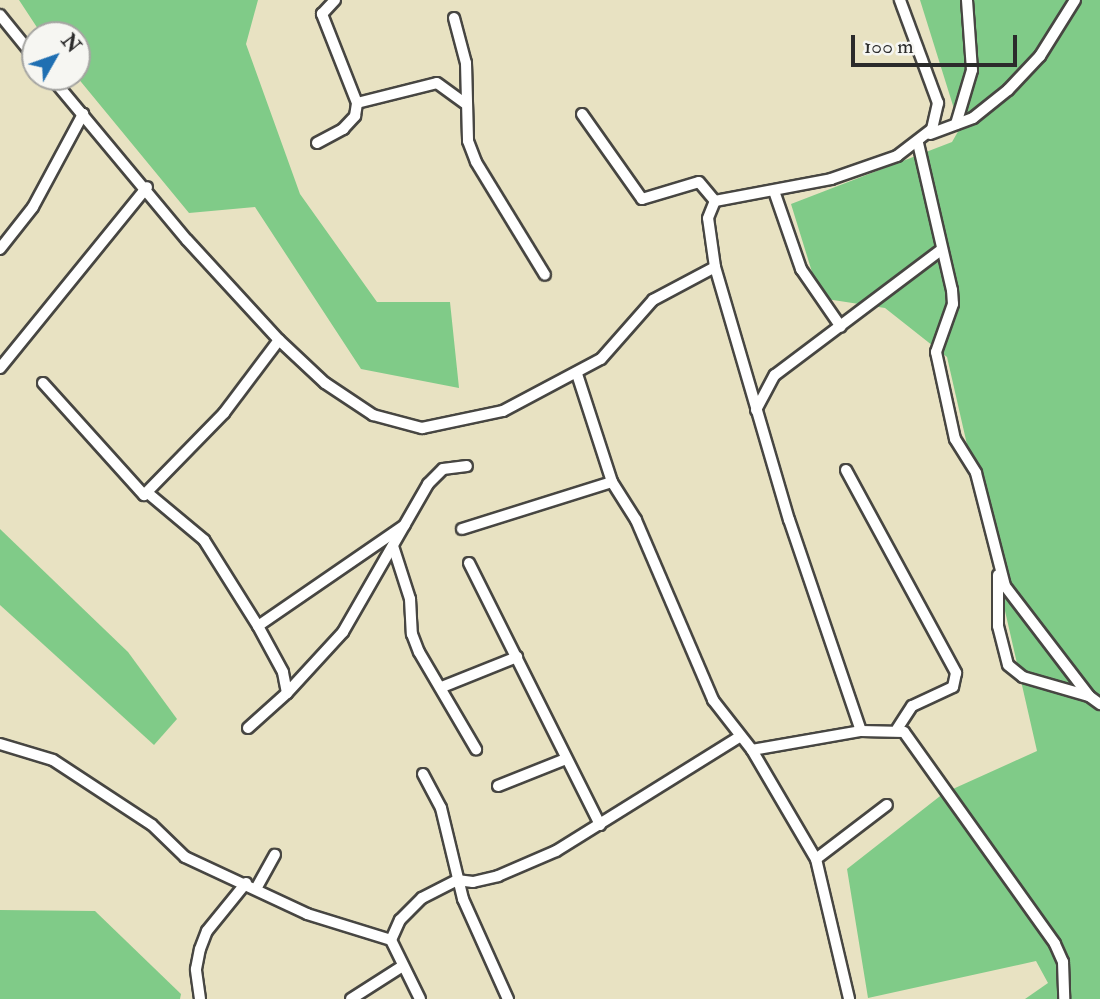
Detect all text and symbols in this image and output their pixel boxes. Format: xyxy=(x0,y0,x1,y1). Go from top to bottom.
north arrow xyxy=(21,21,91,91)
scale bar xyxy=(855,21,1021,65)
text: N xyxy=(56,30,85,58)
text: 100 m xyxy=(864,33,914,60)

